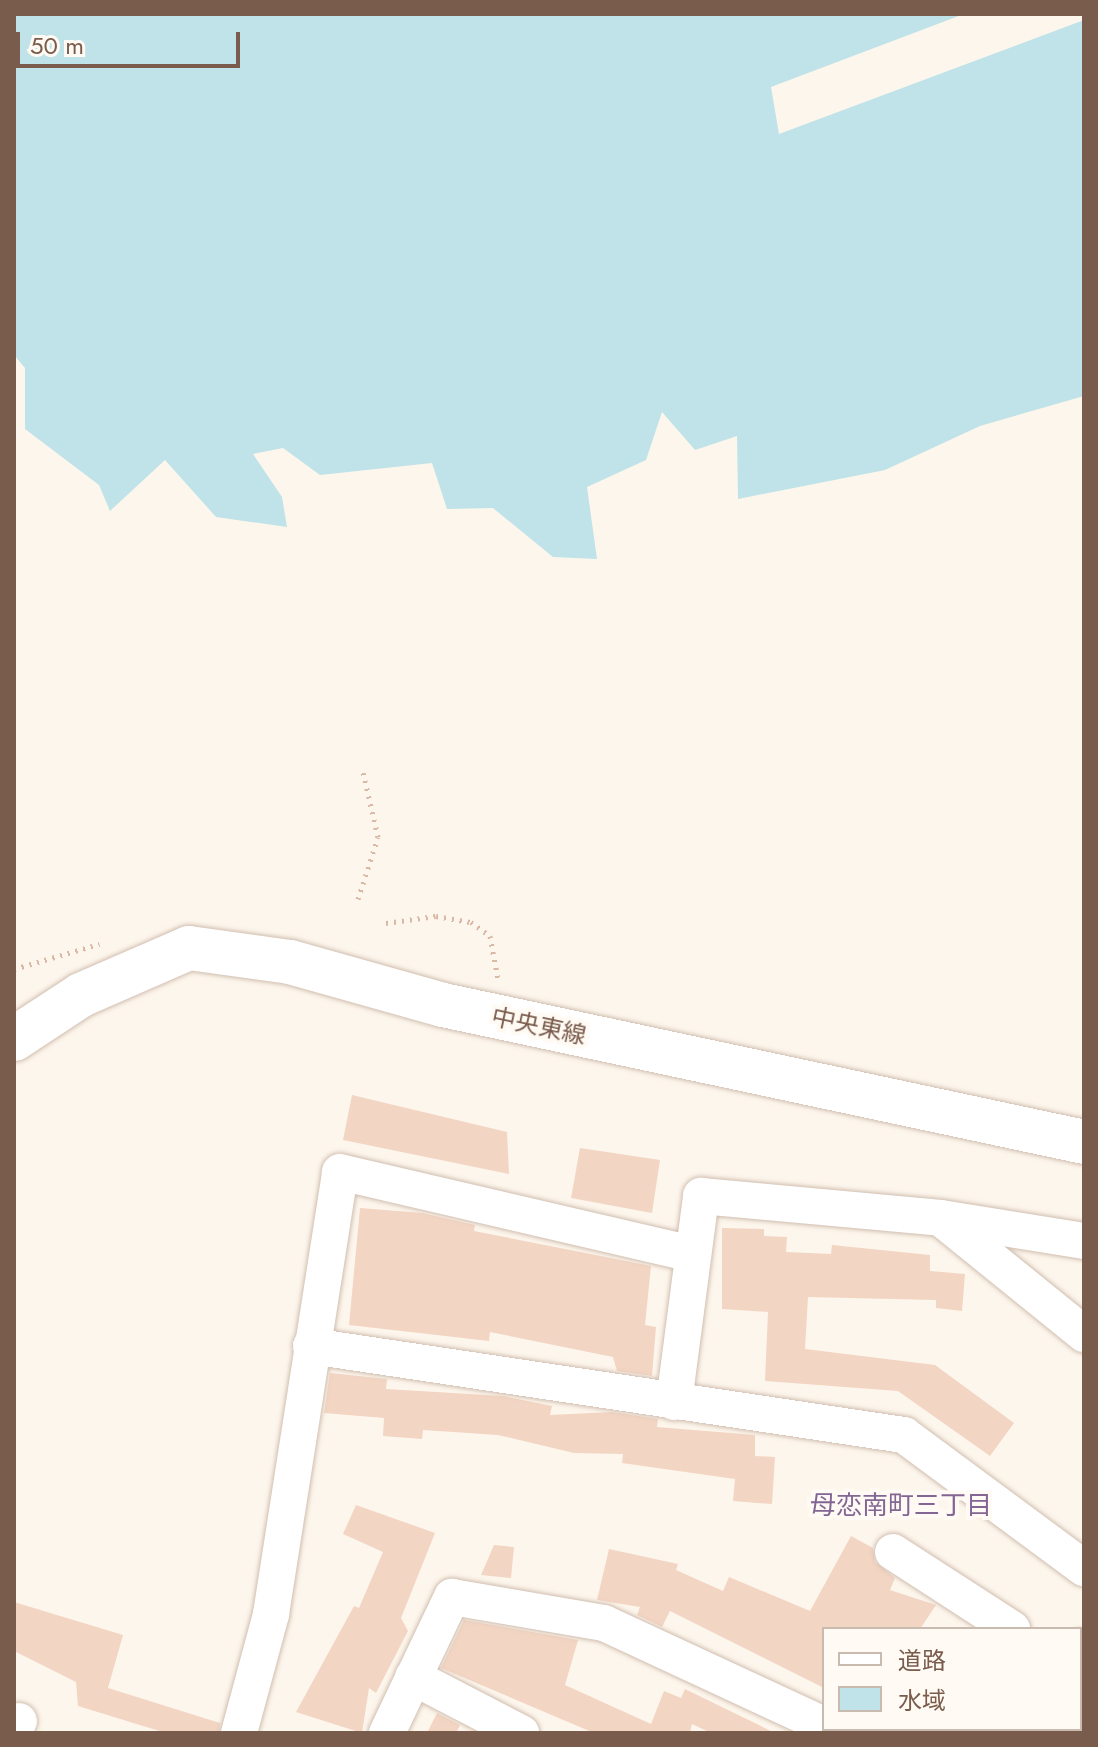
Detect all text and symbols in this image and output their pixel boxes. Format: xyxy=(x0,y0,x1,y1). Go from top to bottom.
scale bar xyxy=(20,16,244,66)
text: 50 m xyxy=(30,28,84,63)
street label: 中央東線 xyxy=(489,1002,589,1050)
district label: 母恋南町三丁目 xyxy=(810,1490,992,1522)
legend xyxy=(822,1627,1082,1731)
text: 道路 xyxy=(898,1643,946,1678)
text: 水域 xyxy=(898,1683,946,1718)

